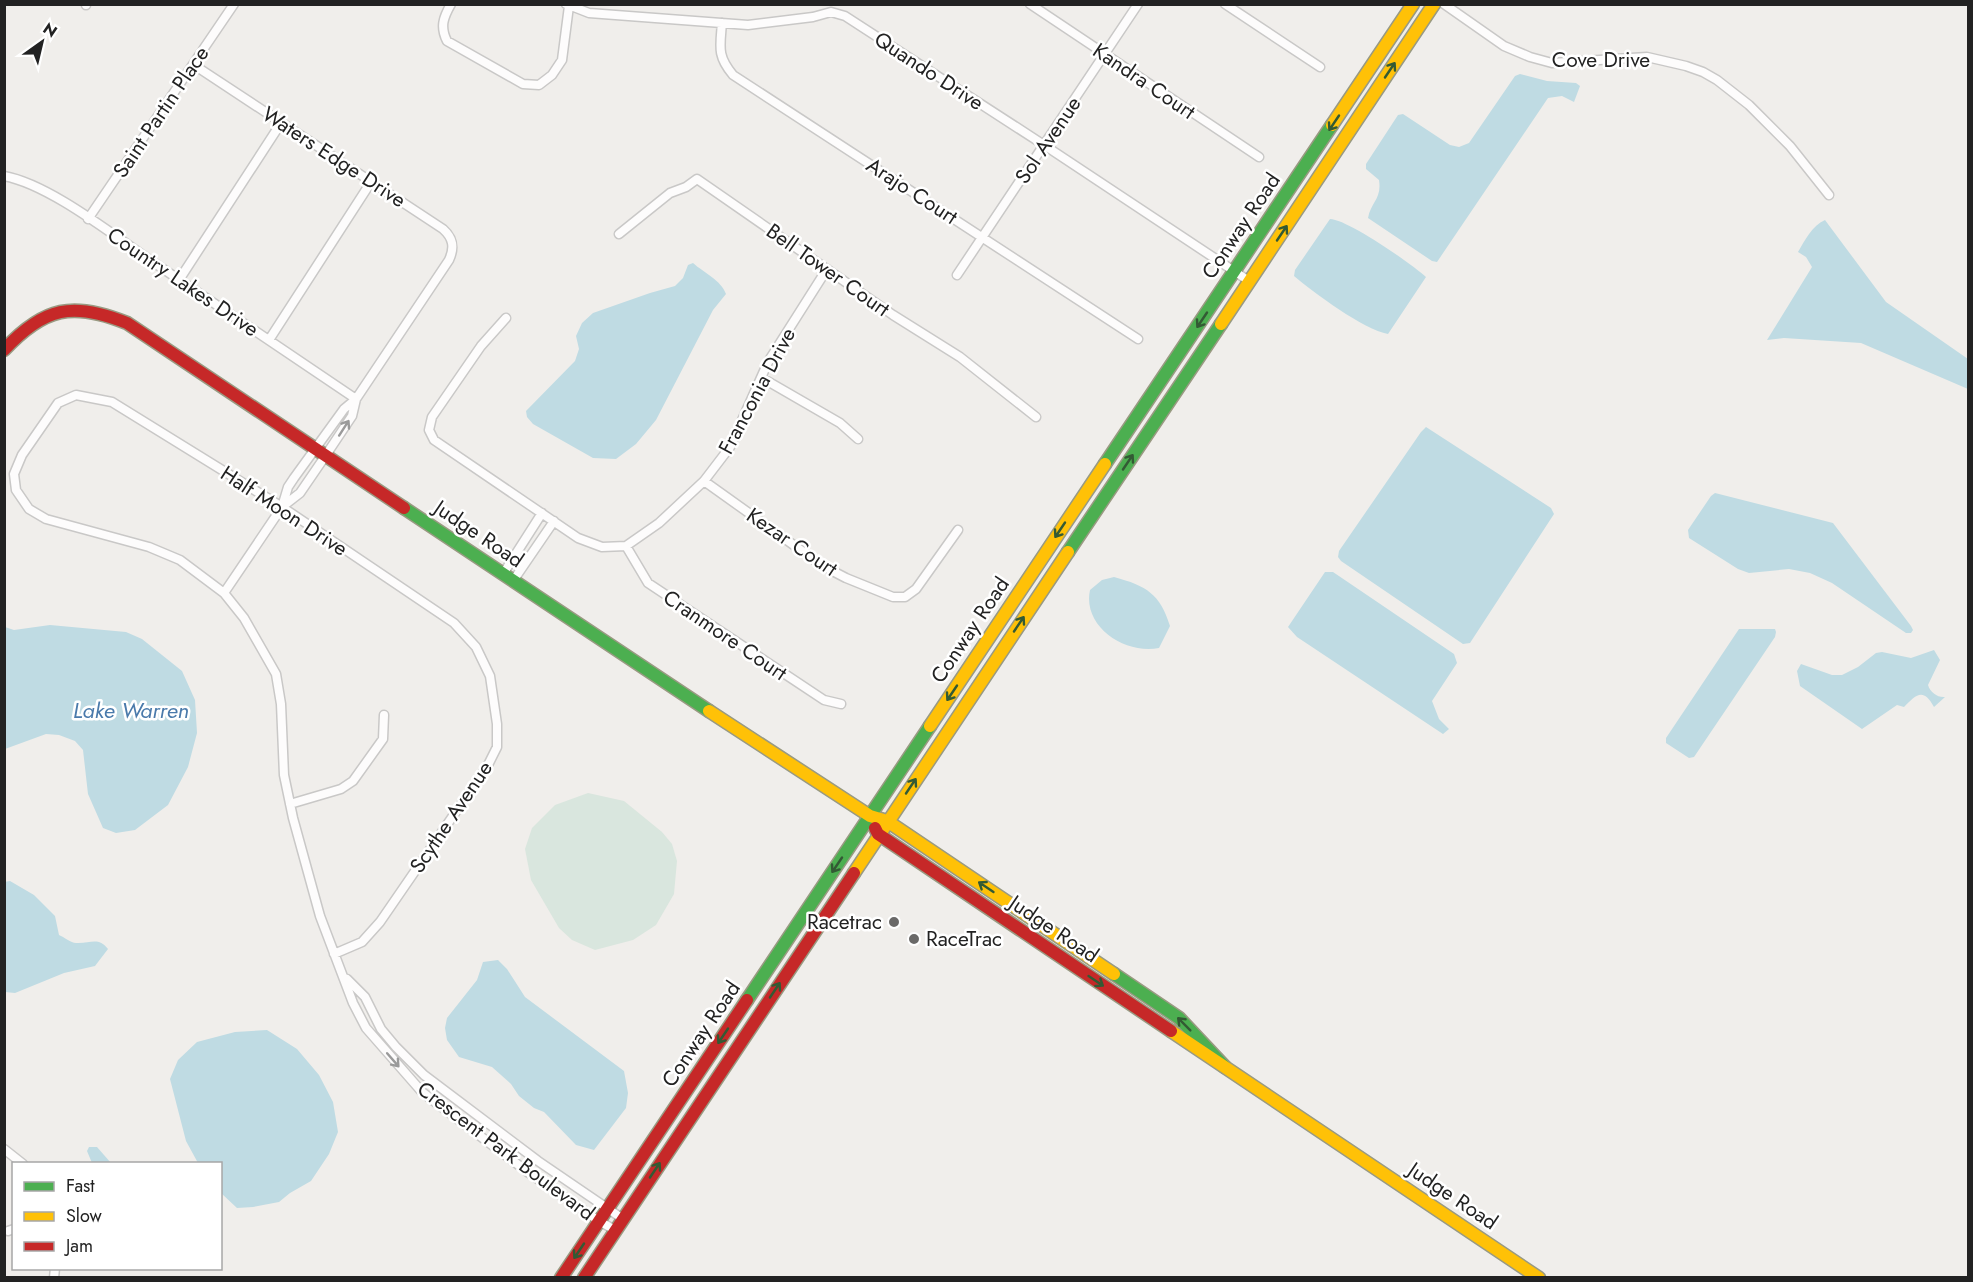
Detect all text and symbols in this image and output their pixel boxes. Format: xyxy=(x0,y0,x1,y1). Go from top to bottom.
north arrow xyxy=(12,12,72,72)
text: N xyxy=(38,17,62,43)
street label: Quando Drive xyxy=(868,24,990,118)
street label: Kandra Court xyxy=(1087,36,1201,126)
street label: Saint Partin Place xyxy=(106,40,216,184)
street label: Cove Drive xyxy=(1552,45,1650,75)
one-way arrow xyxy=(1384,63,1396,79)
street label: Sol Avenue xyxy=(1008,90,1088,190)
street label: Waters Edge Drive xyxy=(256,99,412,215)
one-way arrow xyxy=(1327,114,1339,131)
street label: Arajo Court xyxy=(861,150,963,232)
street label: Conway Road xyxy=(1194,167,1288,285)
street label: Bell Tower Court xyxy=(760,216,896,324)
street label: Country Lakes Drive xyxy=(101,220,265,344)
one-way arrow xyxy=(1276,225,1288,241)
one-way arrow xyxy=(1196,311,1208,327)
street label: Franconia Drive xyxy=(711,322,803,460)
one-way arrow xyxy=(338,420,350,437)
one-way arrow xyxy=(1122,454,1134,470)
street label: Half Moon Drive xyxy=(215,459,354,563)
street label: Judge Road xyxy=(426,491,530,575)
street label: Kezar Court xyxy=(740,500,844,584)
one-way arrow xyxy=(1054,522,1066,538)
street label: Conway Road xyxy=(923,571,1017,689)
street label: Cranmore Court xyxy=(657,582,793,688)
one-way arrow xyxy=(1013,616,1025,632)
one-way arrow xyxy=(946,684,958,700)
water label: Lake Warren xyxy=(73,694,189,726)
street label: Scythe Avenue xyxy=(402,755,500,879)
one-way arrow xyxy=(905,778,917,794)
one-way arrow xyxy=(831,856,843,872)
one-way arrow xyxy=(978,881,995,893)
street label: Judge Road xyxy=(1001,886,1105,970)
place label: Racetrac xyxy=(807,907,882,937)
marker: Racetrac xyxy=(887,915,901,929)
place label: RaceTrac xyxy=(926,924,1002,954)
marker: RaceTrac xyxy=(907,932,921,946)
street label: Conway Road xyxy=(654,975,748,1093)
one-way arrow xyxy=(1087,975,1104,987)
one-way arrow xyxy=(769,982,781,999)
one-way arrow xyxy=(1177,1017,1192,1032)
one-way arrow xyxy=(716,1028,729,1045)
one-way arrow xyxy=(386,1052,400,1067)
street label: Crescent Park Boulevard xyxy=(411,1074,601,1228)
street label: Judge Road xyxy=(1400,1153,1504,1237)
legend xyxy=(12,1162,222,1270)
one-way arrow xyxy=(649,1162,661,1179)
text: Fast xyxy=(66,1173,95,1199)
text: Slow xyxy=(66,1203,103,1229)
text: Jam xyxy=(64,1233,93,1259)
one-way arrow xyxy=(573,1242,585,1259)

